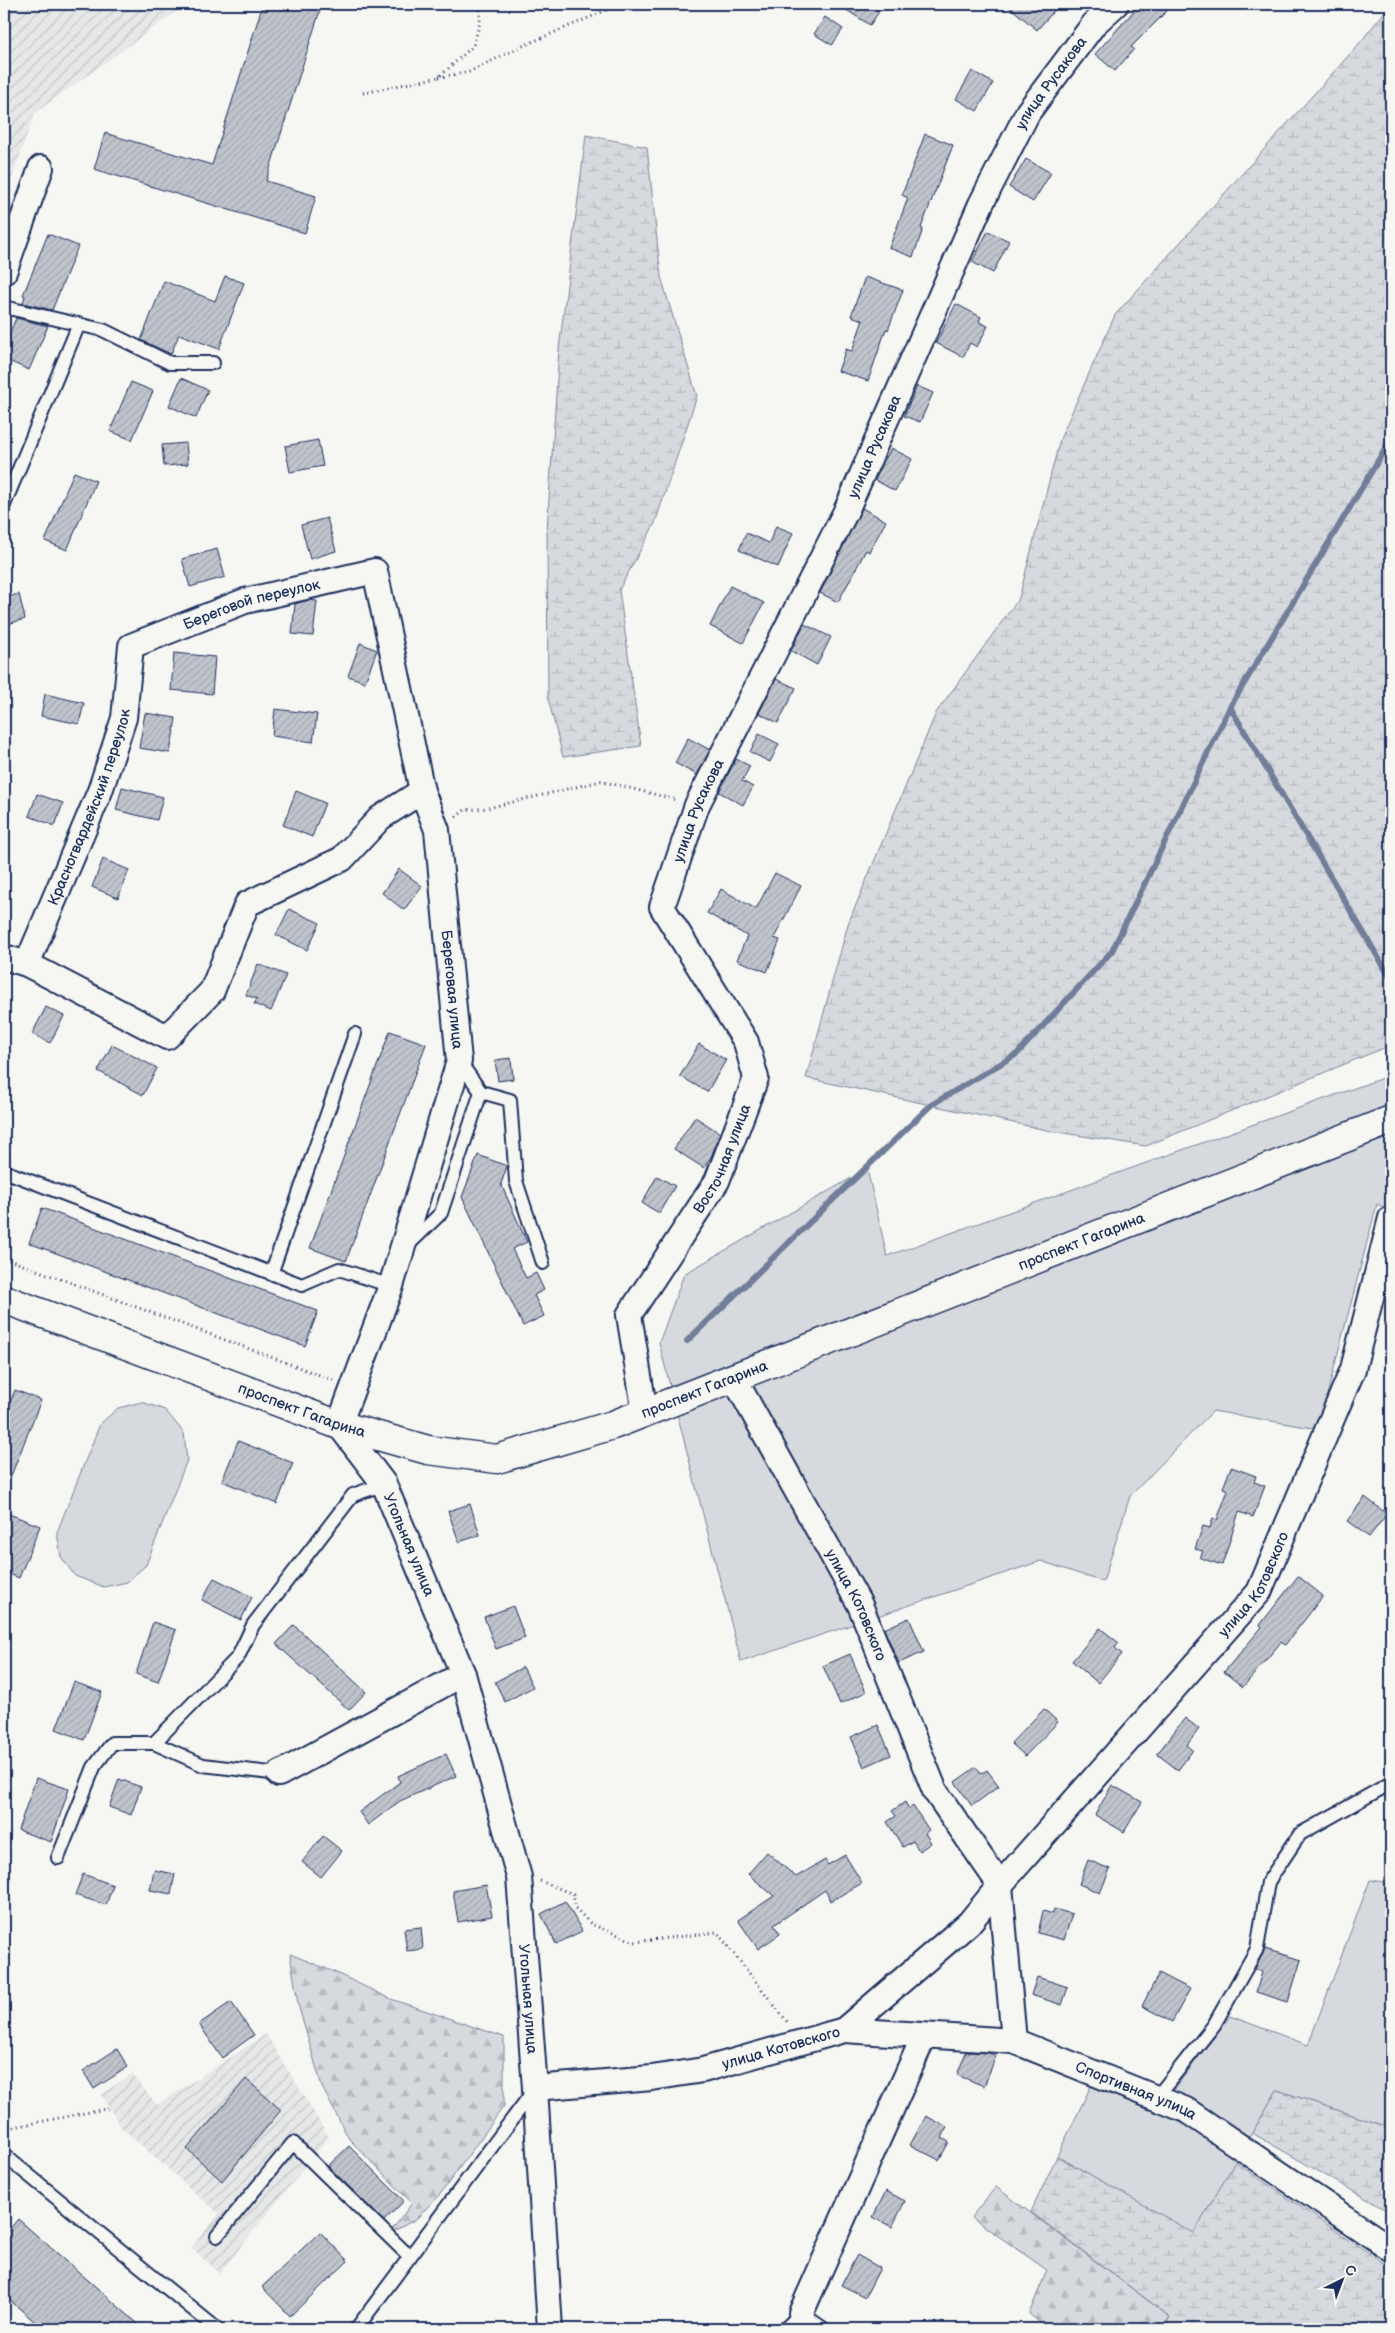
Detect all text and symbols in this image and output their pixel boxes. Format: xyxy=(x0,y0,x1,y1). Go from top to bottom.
street label: улица Русакова xyxy=(1011,33,1091,133)
street label: улица Русакова xyxy=(843,392,905,501)
street label: Береговой переулок xyxy=(180,574,322,634)
street label: Красногвардейский переулок xyxy=(43,708,134,908)
street label: улица Русакова xyxy=(668,756,728,865)
street label: Береговая улица xyxy=(437,929,467,1050)
street label: Восточная улица xyxy=(689,1101,755,1217)
street label: проспект Гагарина xyxy=(1016,1208,1148,1275)
street label: проспект Гагарина xyxy=(638,1356,770,1423)
street label: проспект Гагарина xyxy=(235,1378,368,1442)
street label: Угольная улица xyxy=(379,1490,439,1599)
street label: улица Котовского xyxy=(1214,1529,1293,1641)
street label: улица Котовского xyxy=(821,1546,891,1664)
street label: Угольная улица xyxy=(515,1943,542,2055)
street label: улица Котовского xyxy=(720,2022,842,2074)
street label: Спортивная улица xyxy=(1073,2057,1201,2124)
north arrow xyxy=(1318,2256,1368,2306)
text: С xyxy=(1341,2261,1360,2280)

